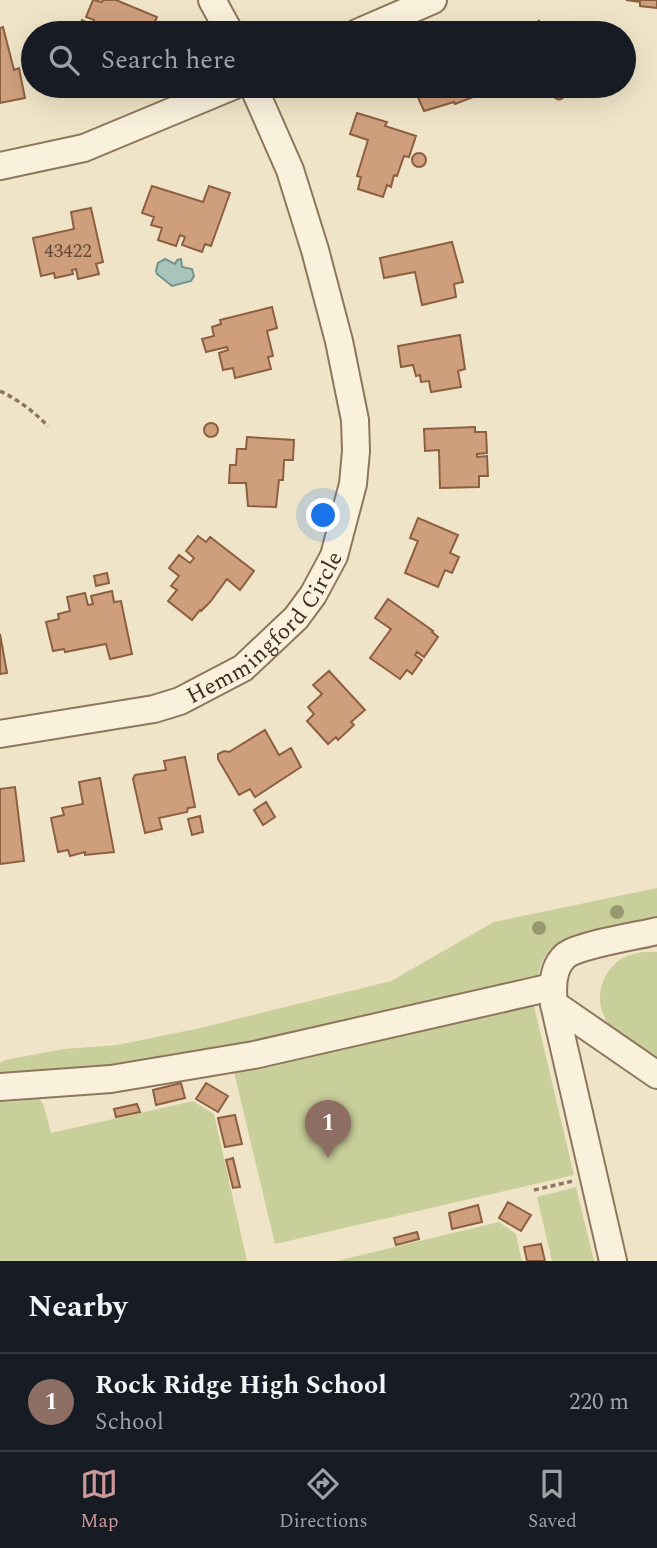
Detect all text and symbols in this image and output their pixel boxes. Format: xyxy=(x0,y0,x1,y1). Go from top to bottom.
search box xyxy=(21,21,636,98)
text: Search here xyxy=(101,40,236,80)
icon: search xyxy=(45,41,83,79)
house number: 43422 xyxy=(44,237,92,266)
your location xyxy=(306,498,340,532)
street label: Hemmingford Circle xyxy=(180,545,353,714)
pin: 1 xyxy=(305,1100,351,1158)
text: Nearby xyxy=(28,1284,127,1330)
text: Rock Ridge High School xyxy=(95,1365,387,1405)
text: 1 xyxy=(45,1385,57,1420)
text: 220 m xyxy=(569,1385,629,1420)
text: School xyxy=(95,1405,164,1440)
tab: Map xyxy=(80,1465,119,1536)
tab: Directions xyxy=(279,1465,368,1536)
tab: Saved xyxy=(528,1465,577,1536)

